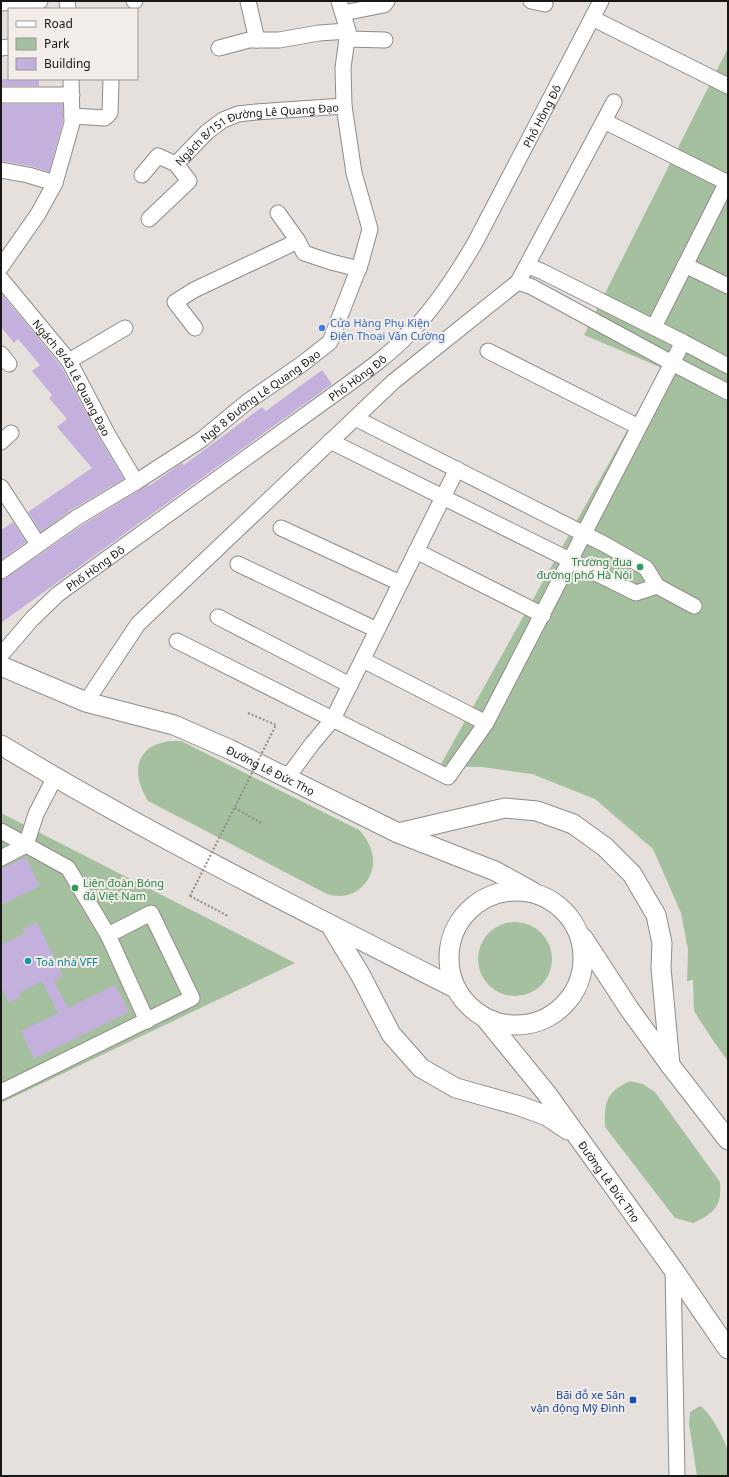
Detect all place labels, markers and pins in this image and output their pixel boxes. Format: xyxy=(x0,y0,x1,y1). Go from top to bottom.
place label: Cửa Hàng Phụ Kiện Điện Thoại Văn Cường xyxy=(330,315,445,343)
marker: Cửa Hàng Phụ Kiện Điện Thoại Văn Cường xyxy=(317,323,327,333)
place label: Trường đua đường phố Hà Nội xyxy=(536,554,632,582)
marker: Trường đua đường phố Hà Nội xyxy=(635,562,645,572)
place label: Liên đoàn Bóng đá Việt Nam xyxy=(83,875,164,903)
marker: Liên đoàn Bóng đá Việt Nam xyxy=(70,883,80,893)
place label: Toà nhà VFF xyxy=(36,954,98,969)
marker: Toà nhà VFF xyxy=(23,956,33,966)
place label: Bãi đỗ xe Sân vận động Mỹ Đình xyxy=(531,1387,625,1415)
marker: Bãi đỗ xe Sân vận động Mỹ Đình xyxy=(628,1395,638,1405)

